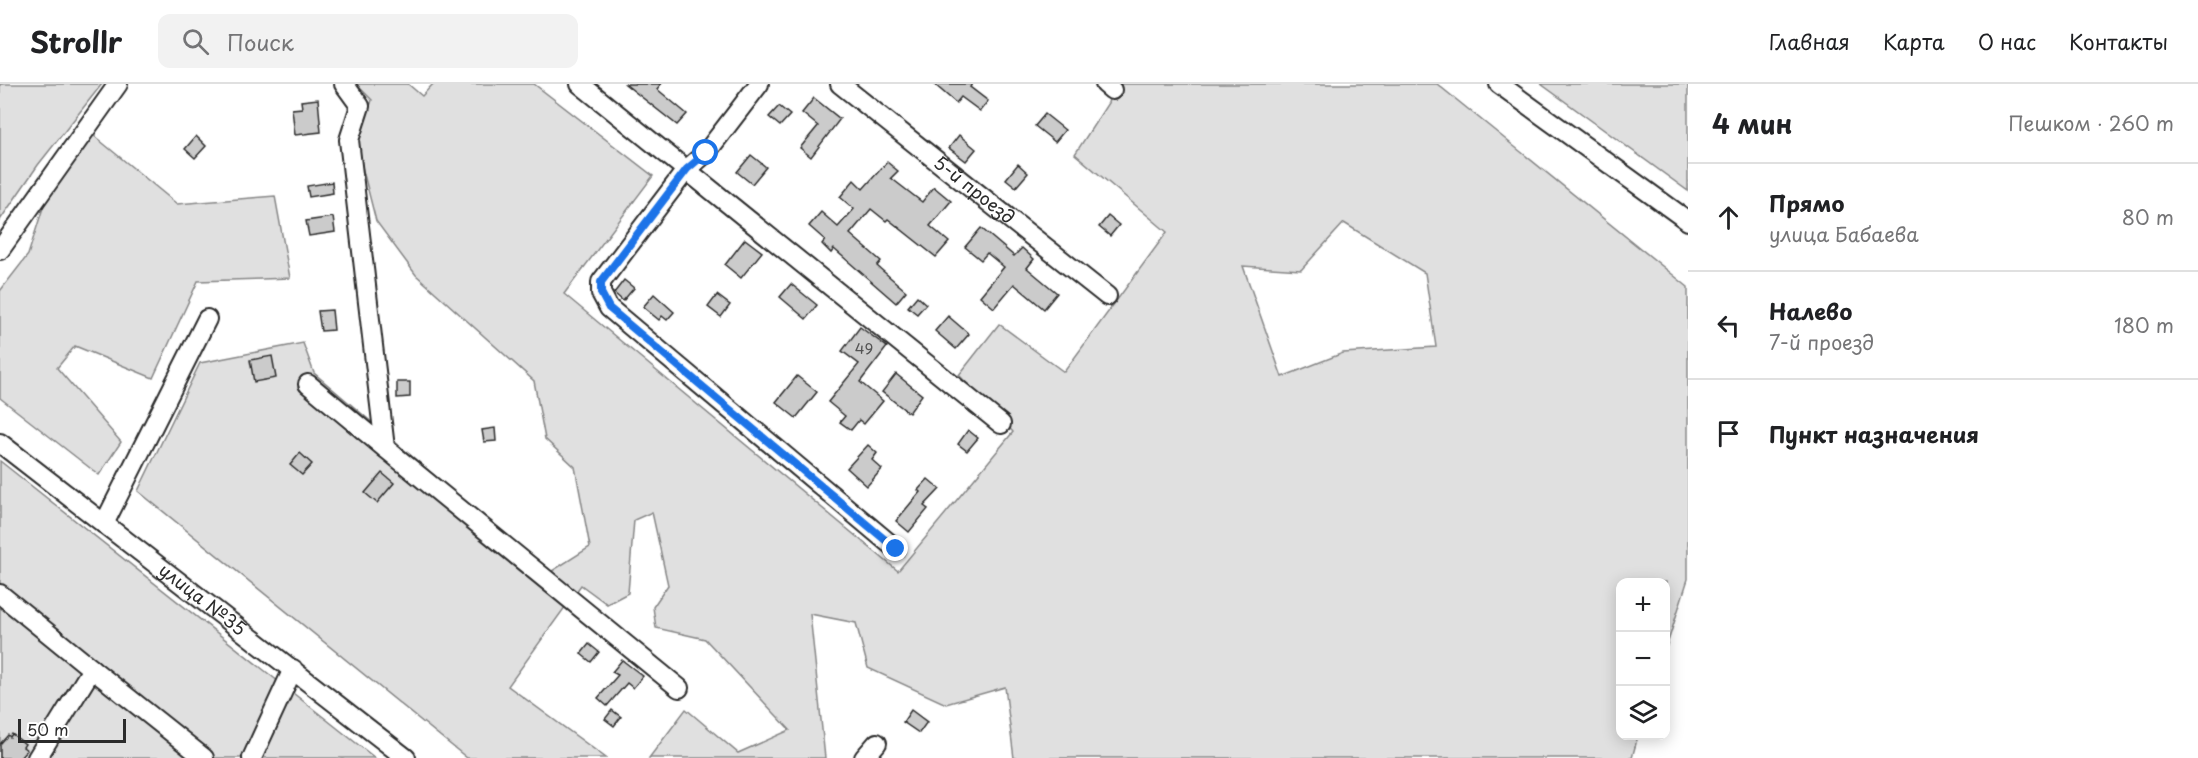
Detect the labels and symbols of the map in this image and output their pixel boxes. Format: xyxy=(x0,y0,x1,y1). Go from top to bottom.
route start xyxy=(692,139,718,165)
street label: 5-й проезд xyxy=(929,148,1021,230)
house number: 49 xyxy=(855,336,873,359)
route end xyxy=(882,535,908,561)
street label: улица №35 xyxy=(154,556,253,641)
scale bar xyxy=(18,716,126,744)

